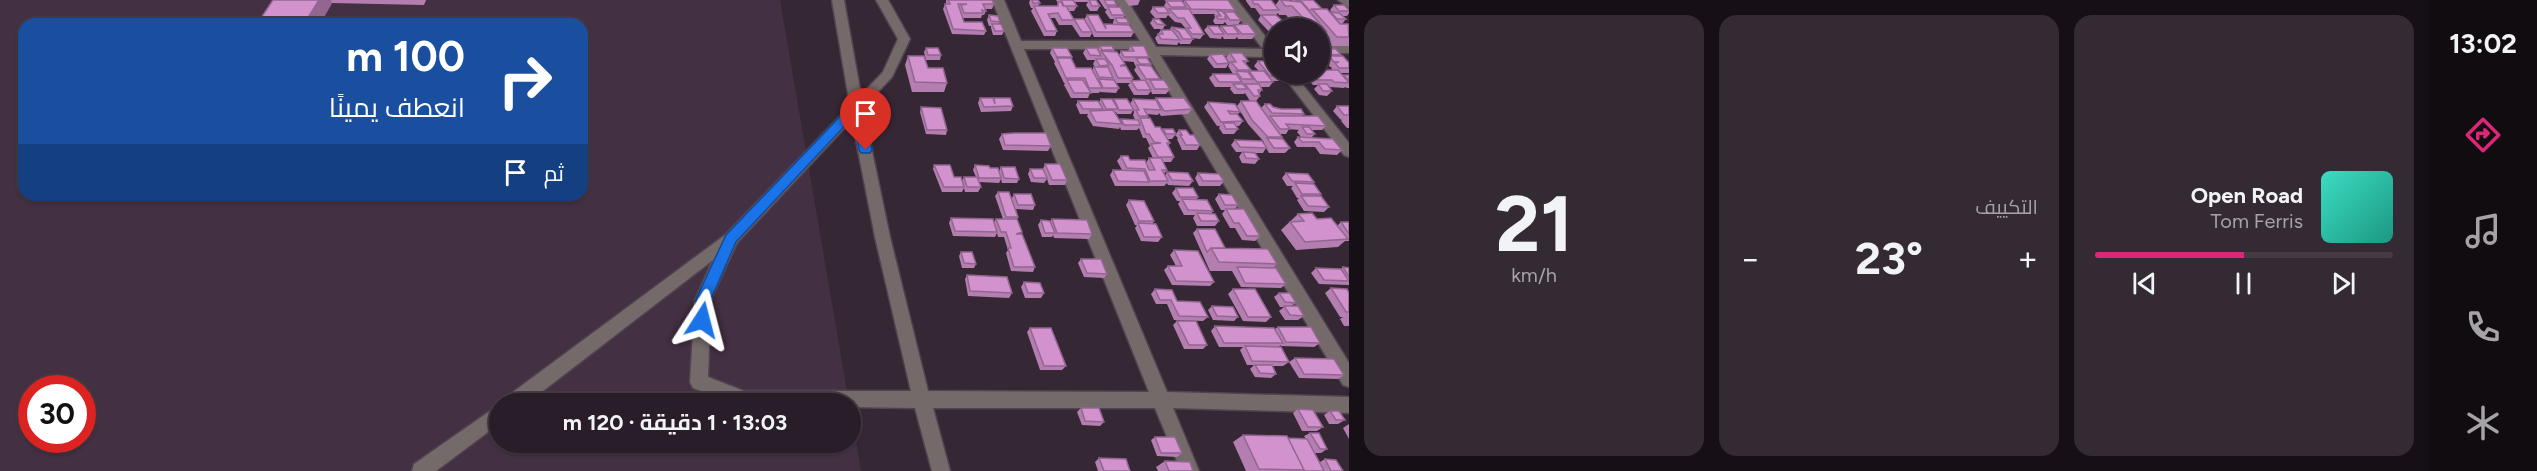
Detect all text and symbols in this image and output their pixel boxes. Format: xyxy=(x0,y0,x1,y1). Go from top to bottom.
map controls xyxy=(1264,18,1330,84)
button: sound xyxy=(1264,18,1330,84)
text: 13:02 xyxy=(2449,27,2517,60)
text: 100 m xyxy=(346,31,465,82)
icon: right xyxy=(486,42,564,120)
pin xyxy=(840,88,891,150)
text: انعطف يمينًا xyxy=(329,91,465,124)
icon: arrive xyxy=(849,97,882,130)
icon: directions xyxy=(2462,114,2504,156)
icon: arrive xyxy=(499,156,532,189)
text: ثم xyxy=(544,160,564,187)
text: 21 xyxy=(1495,177,1573,271)
text: Open Road xyxy=(2191,182,2303,209)
text: التكييف xyxy=(1975,195,2038,219)
text: Tom Ferris xyxy=(2210,209,2303,233)
icon: music xyxy=(2462,210,2504,252)
text: 23° xyxy=(1855,231,1923,285)
text: − xyxy=(1740,239,1761,278)
text: + xyxy=(2017,239,2038,278)
text: km/h xyxy=(1511,263,1557,287)
icon: previous xyxy=(2128,267,2161,300)
icon: pause xyxy=(2227,267,2260,300)
icon: next xyxy=(2327,267,2360,300)
position arrow xyxy=(670,288,734,352)
icon: phone xyxy=(2462,306,2504,348)
speed limit sign: 30 xyxy=(18,375,96,453)
icon: climate xyxy=(2462,402,2504,444)
text: 13:03 · 1 دقيقة · 120 m xyxy=(563,409,787,436)

